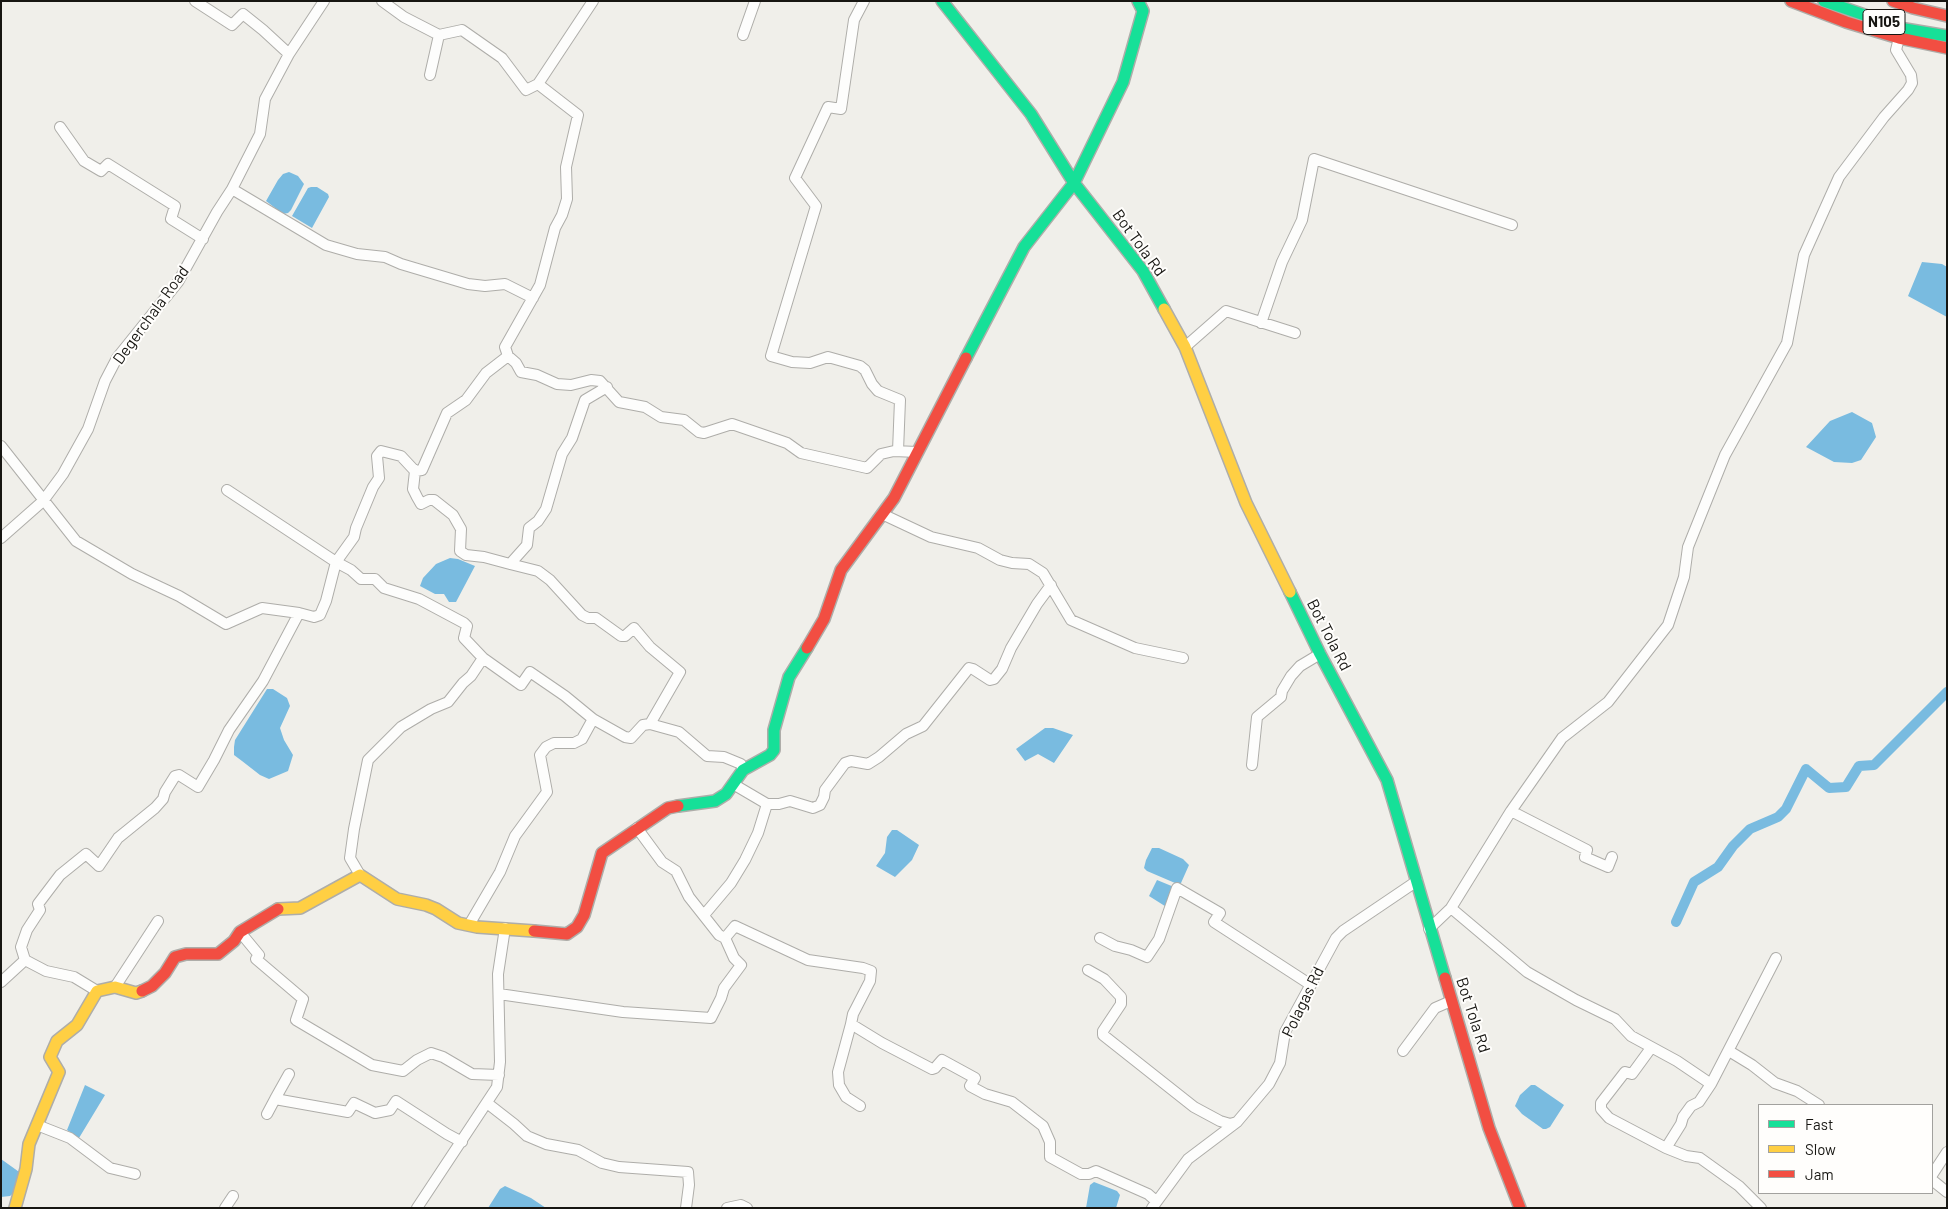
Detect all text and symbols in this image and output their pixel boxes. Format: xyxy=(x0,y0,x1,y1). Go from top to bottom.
road number: N105 xyxy=(1863,10,1905,34)
street label: Bot Tola Rd xyxy=(1108,206,1170,280)
street label: Degerchala Road xyxy=(109,262,193,368)
street label: Bot Tola Rd xyxy=(1303,596,1355,674)
street label: Polagas Rd xyxy=(1278,964,1328,1040)
street label: Bot Tola Rd xyxy=(1452,975,1494,1055)
legend xyxy=(1758,1104,1933,1194)
text: Fast xyxy=(1805,1115,1833,1133)
text: Slow xyxy=(1805,1140,1836,1158)
text: Jam xyxy=(1805,1165,1834,1183)

